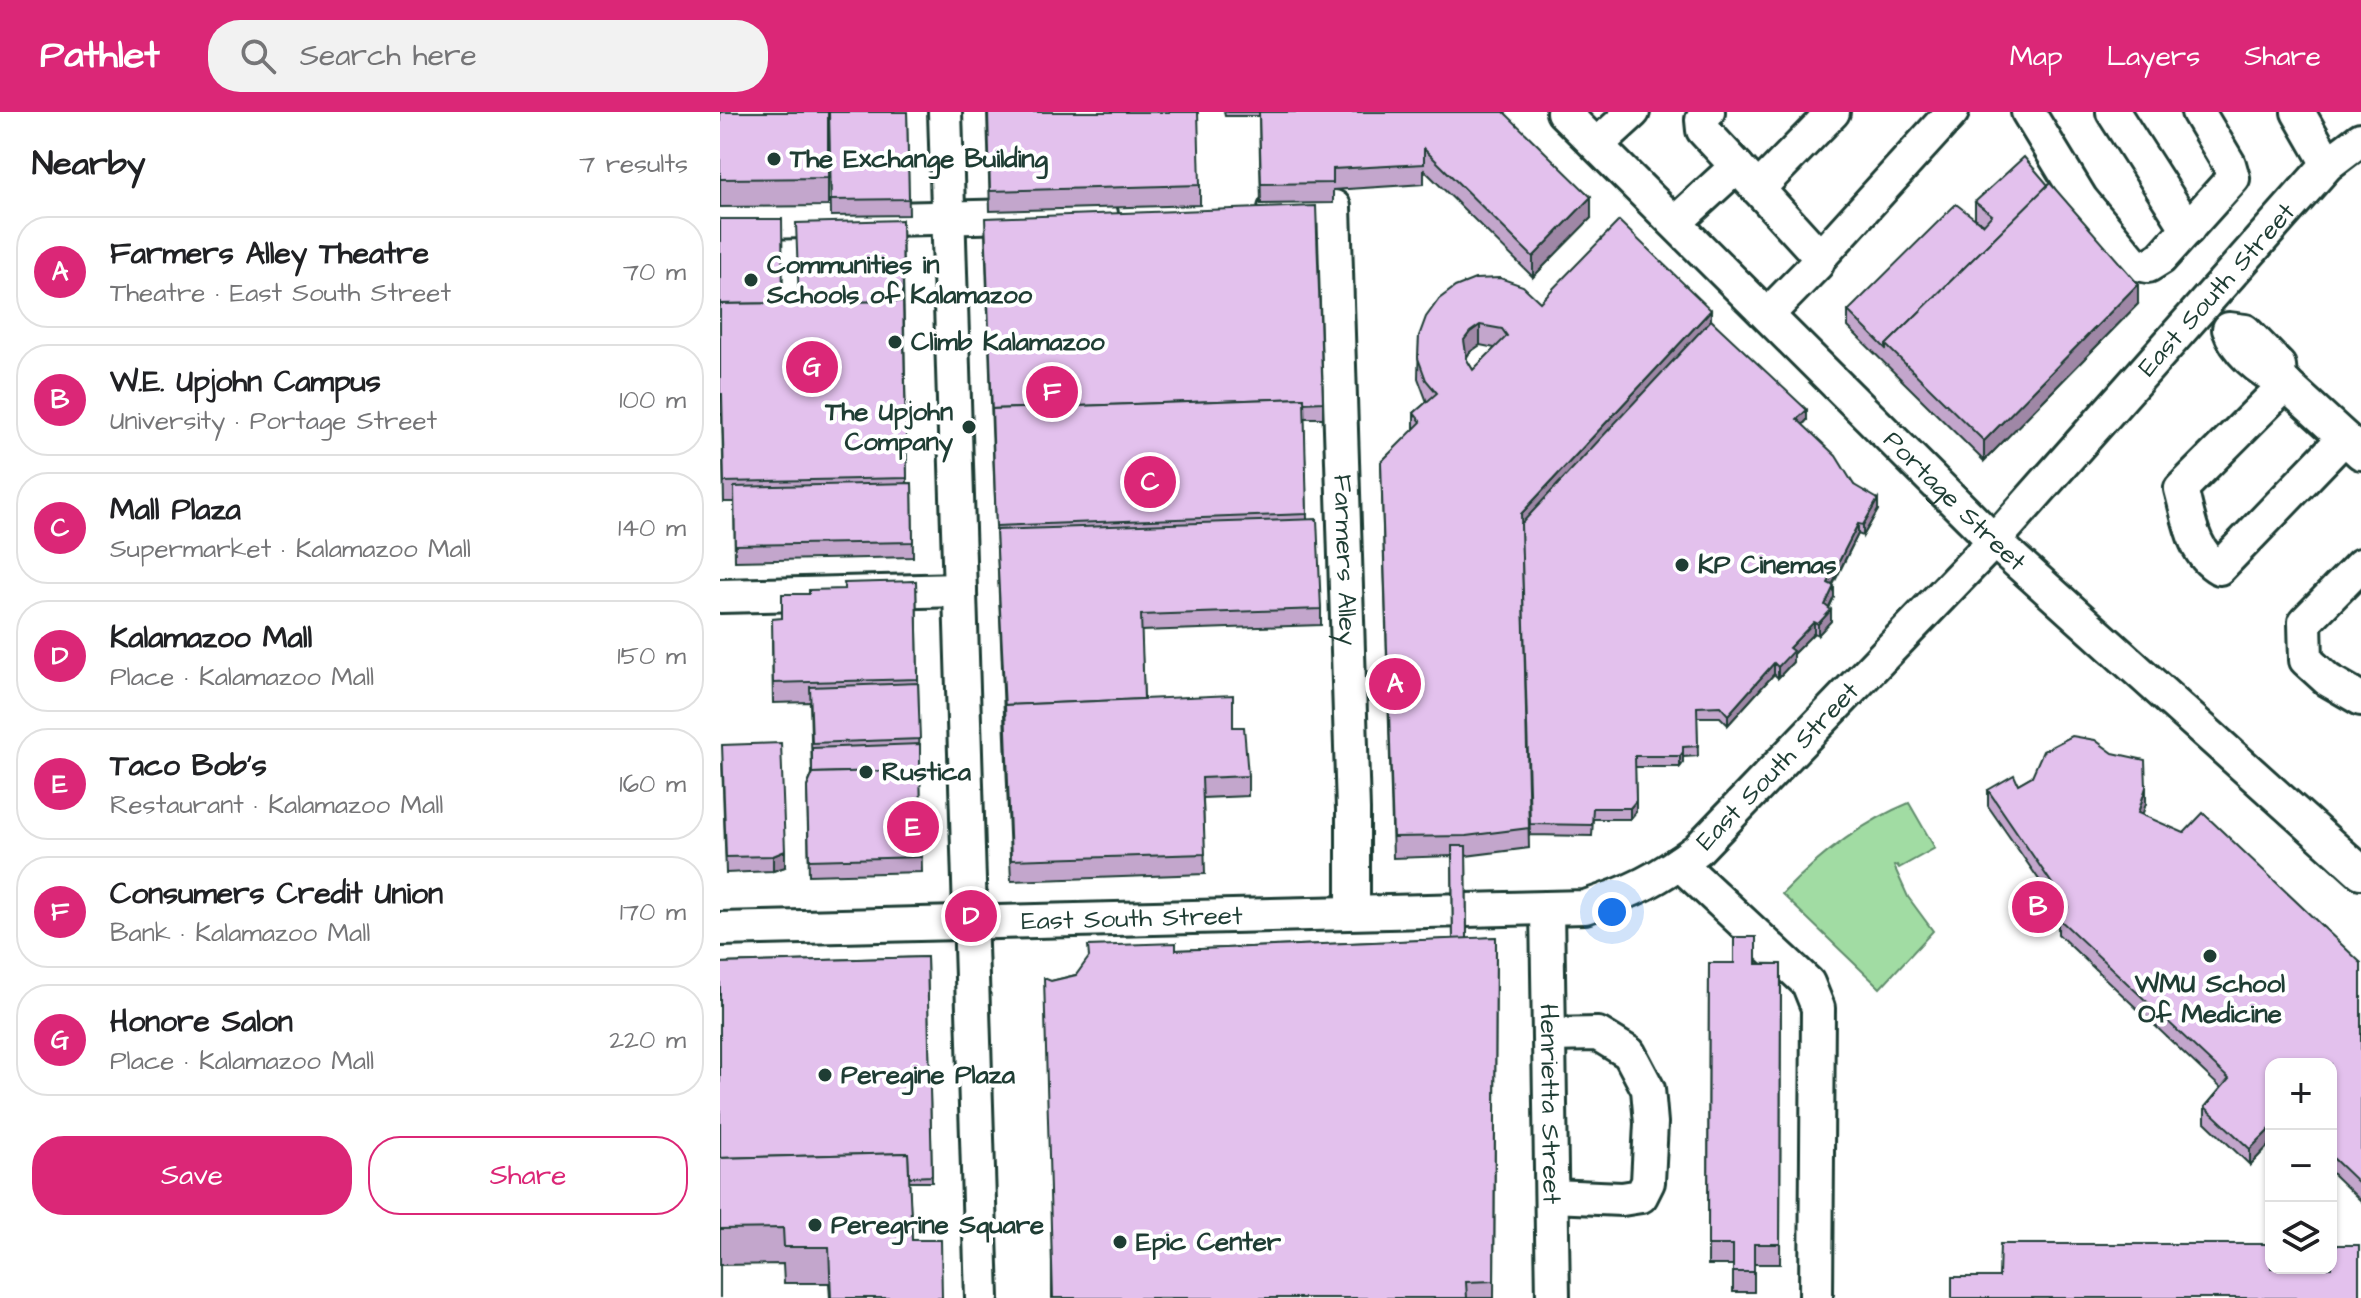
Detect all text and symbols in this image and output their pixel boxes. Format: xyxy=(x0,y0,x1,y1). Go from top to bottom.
search box xyxy=(208,20,768,92)
text: Pathlet xyxy=(40,30,160,82)
icon: search xyxy=(236,34,280,78)
text: Search here xyxy=(300,35,477,77)
text: Map xyxy=(2010,37,2063,76)
text: Layers xyxy=(2107,37,2200,76)
text: Share xyxy=(2244,37,2321,76)
text: Nearby xyxy=(32,140,146,188)
place label: The Exchange Building xyxy=(789,141,1049,180)
text: 7 results xyxy=(579,146,688,182)
marker: The Exchange Building xyxy=(765,150,783,168)
street label: East South Street xyxy=(2130,195,2304,384)
text: Farmers Alley Theatre xyxy=(110,233,429,275)
place label: Communities in Schools of Kalamazoo xyxy=(766,247,1033,313)
text: A xyxy=(52,254,68,290)
text: 70 m xyxy=(623,254,686,290)
marker: Communities in Schools of Kalamazoo xyxy=(742,271,760,289)
text: Theatre · East South Street xyxy=(110,275,451,311)
place label: Climb Kalamazoo xyxy=(911,324,1105,360)
marker: Climb Kalamazoo xyxy=(886,333,904,351)
pin: G xyxy=(786,337,838,397)
text: W.E. Upjohn Campus xyxy=(110,361,381,403)
pin: F xyxy=(1026,362,1078,422)
text: B xyxy=(51,382,69,418)
text: 100 m xyxy=(619,382,686,418)
place label: The Upjohn Company xyxy=(824,394,954,463)
text: University · Portage Street xyxy=(110,403,437,439)
marker: The Upjohn Company xyxy=(960,418,978,436)
street label: Portage Street xyxy=(1875,423,2034,580)
pin: C xyxy=(1124,452,1176,512)
street label: Farmers Alley xyxy=(1324,474,1366,646)
text: Mall Plaza xyxy=(110,489,241,531)
text: C xyxy=(51,510,69,546)
text: 140 m xyxy=(618,510,686,546)
text: Supermarket · Kalamazoo Mall xyxy=(110,531,471,567)
place label: KP Cinemas xyxy=(1698,547,1837,583)
marker: KP Cinemas xyxy=(1673,556,1691,574)
text: Kalamazoo Mall xyxy=(110,617,312,659)
text: D xyxy=(52,638,68,674)
text: 150 m xyxy=(617,638,686,674)
pin: A xyxy=(1369,654,1421,714)
text: Place · Kalamazoo Mall xyxy=(110,659,374,695)
street label: East South Street xyxy=(1688,674,1868,858)
text: Taco Bob's xyxy=(110,745,267,787)
place label: Rustica xyxy=(882,754,972,790)
marker: Rustica xyxy=(857,763,875,781)
text: E xyxy=(52,766,68,802)
text: 160 m xyxy=(619,766,686,802)
text: Restaurant · Kalamazoo Mall xyxy=(110,787,443,823)
pin: E xyxy=(887,797,939,857)
text: Consumers Credit Union xyxy=(110,873,443,915)
pin: B xyxy=(2012,877,2064,937)
pin: D xyxy=(945,886,997,946)
your location xyxy=(1592,892,1632,932)
text: F xyxy=(51,894,69,930)
text: 170 m xyxy=(620,894,686,930)
street label: East South Street xyxy=(1021,898,1243,939)
text: Bank · Kalamazoo Mall xyxy=(110,915,370,951)
marker: WMU School Of Medicine xyxy=(2201,947,2219,965)
place label: WMU School Of Medicine xyxy=(2134,966,2285,1032)
text: Honore Salon xyxy=(110,1001,293,1043)
street label: Henrietta Street xyxy=(1530,1004,1570,1205)
text: G xyxy=(51,1022,69,1058)
text: 220 m xyxy=(609,1022,686,1058)
text: Place · Kalamazoo Mall xyxy=(110,1043,374,1079)
place label: Peregine Plaza xyxy=(841,1057,1016,1096)
map controls xyxy=(2265,1058,2337,1274)
button: + xyxy=(2265,1058,2337,1130)
marker: Peregine Plaza xyxy=(816,1066,834,1084)
button: − xyxy=(2265,1130,2337,1202)
button: Save xyxy=(32,1136,352,1215)
button: Share xyxy=(368,1136,688,1215)
button: layers xyxy=(2265,1202,2337,1274)
place label: Peregrine Square xyxy=(831,1207,1044,1246)
marker: Peregrine Square xyxy=(806,1216,824,1234)
place label: Epic Center xyxy=(1136,1224,1282,1260)
marker: Epic Center xyxy=(1111,1233,1129,1251)

